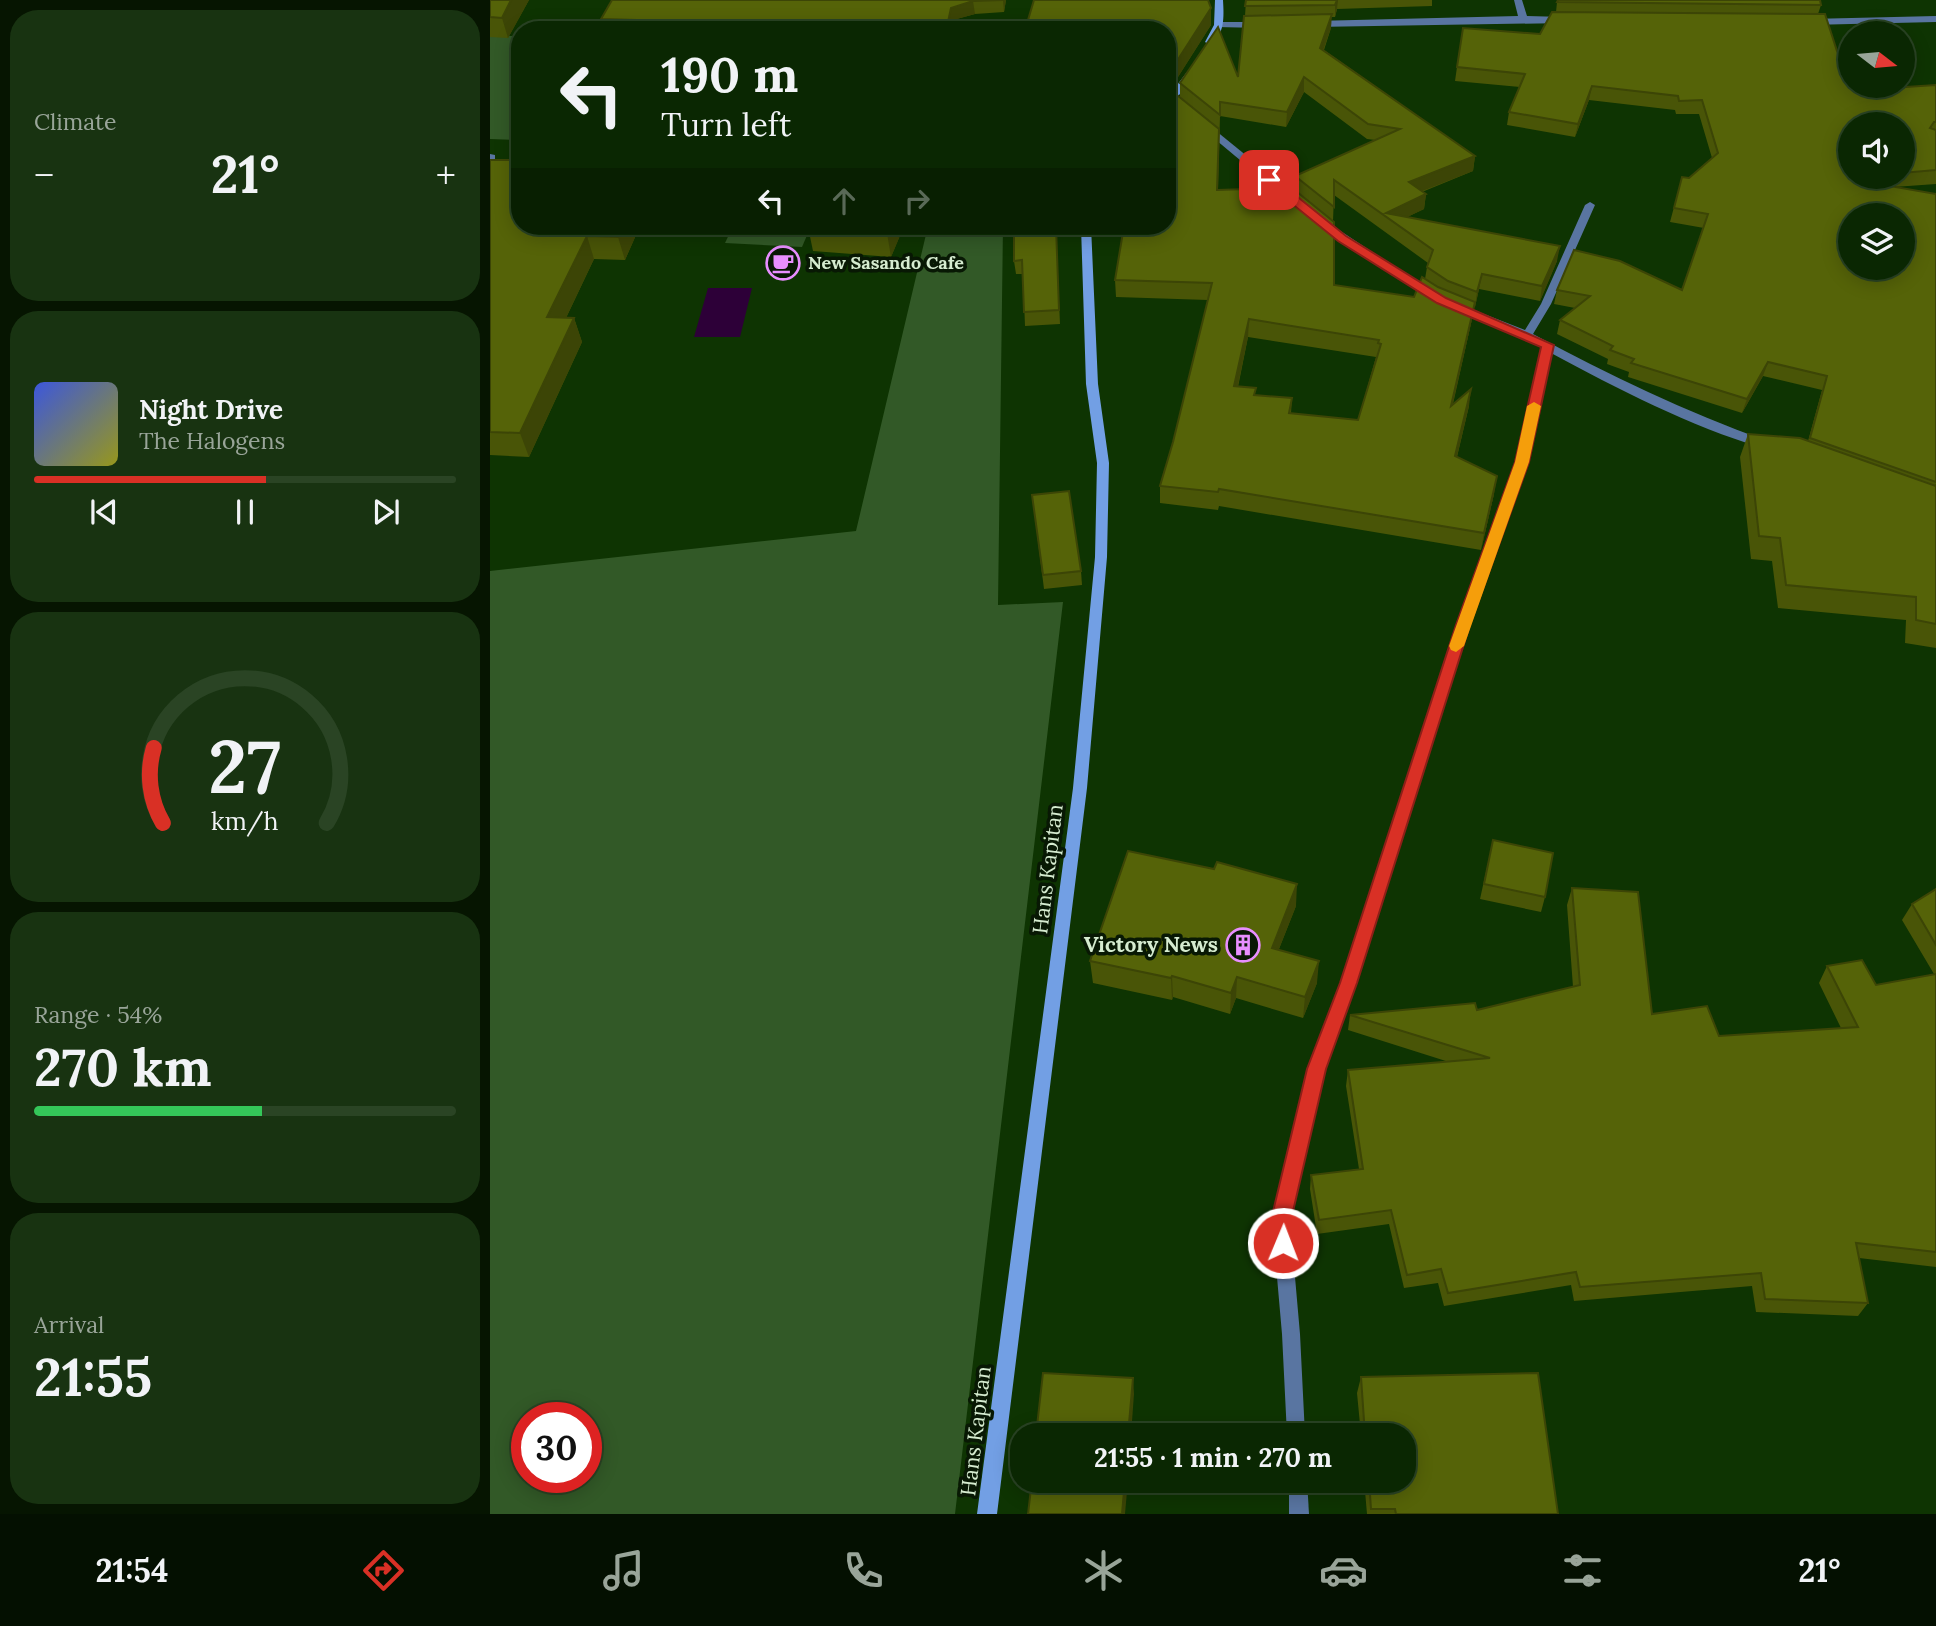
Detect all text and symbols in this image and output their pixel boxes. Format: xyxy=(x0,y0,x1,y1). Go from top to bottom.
north arrow xyxy=(1838,21,1914,98)
map controls xyxy=(1838,21,1915,280)
text: 190 m xyxy=(661,43,798,105)
icon: left xyxy=(546,49,637,140)
text: Turn left xyxy=(661,104,791,145)
text: Climate xyxy=(34,107,116,136)
button: sound xyxy=(1838,112,1915,189)
text: 21° xyxy=(211,141,279,207)
pin xyxy=(1239,150,1299,210)
text: − xyxy=(34,151,54,199)
text: + xyxy=(436,151,456,199)
icon: arrive xyxy=(1250,161,1288,199)
icon: left xyxy=(752,182,790,220)
icon: ahead xyxy=(825,182,863,220)
icon: right xyxy=(898,182,936,220)
button: layers xyxy=(1838,203,1915,280)
cafe icon: New Sasando Cafe xyxy=(764,244,802,282)
place label: New Sasando Cafe xyxy=(808,251,964,274)
text: Night Drive xyxy=(139,393,283,426)
text: The Halogens xyxy=(139,426,285,455)
icon: previous xyxy=(85,493,123,531)
icon: pause xyxy=(226,493,264,531)
icon: next xyxy=(367,493,405,531)
text: 27 xyxy=(209,720,281,813)
street label: Hans Kapitan xyxy=(1026,802,1069,935)
text: km/h xyxy=(211,805,279,837)
building icon: Victory News xyxy=(1224,926,1262,964)
place label: Victory News xyxy=(1084,931,1218,958)
text: Range · 54% xyxy=(34,1000,162,1029)
text: 270 km xyxy=(34,1034,212,1100)
position arrow xyxy=(1246,1206,1320,1280)
text: Arrival xyxy=(34,1310,104,1339)
text: 21:55 xyxy=(34,1344,152,1410)
street label: Hans Kapitan xyxy=(954,1364,997,1497)
speed limit sign: 30 xyxy=(511,1402,602,1493)
text: 21:55 · 1 min · 270 m xyxy=(1094,1441,1332,1474)
icon: directions xyxy=(359,1546,408,1595)
icon: music xyxy=(599,1546,648,1595)
icon: phone xyxy=(839,1546,888,1595)
icon: climate xyxy=(1079,1546,1128,1595)
icon: car xyxy=(1319,1546,1368,1595)
icon: filters xyxy=(1558,1546,1607,1595)
text: 21:54 xyxy=(95,1550,169,1591)
text: 21° xyxy=(1798,1550,1841,1591)

